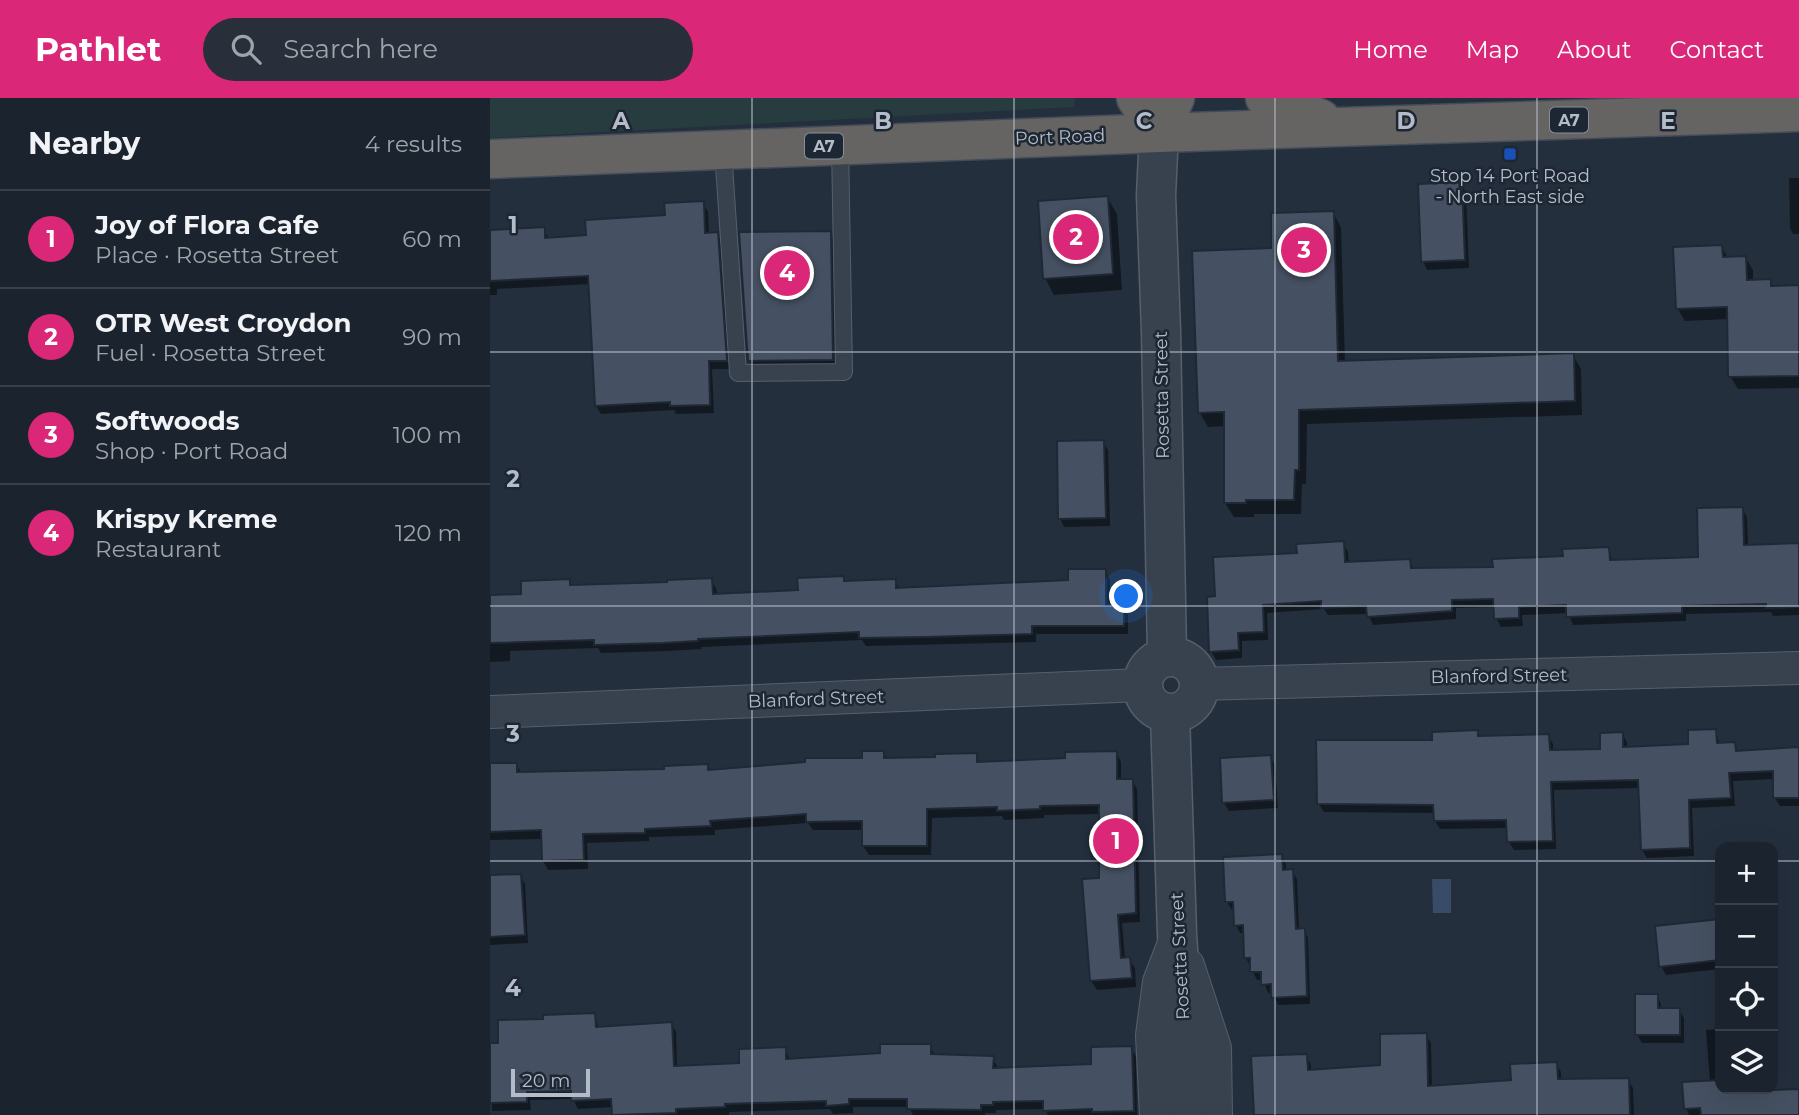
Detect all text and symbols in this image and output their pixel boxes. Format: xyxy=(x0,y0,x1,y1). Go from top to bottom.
search box xyxy=(203,18,693,81)
text: Pathlet xyxy=(35,29,161,69)
icon: search xyxy=(227,30,265,68)
text: Search here xyxy=(283,33,438,65)
text: Home xyxy=(1353,35,1428,64)
text: Map xyxy=(1466,35,1519,64)
text: About xyxy=(1557,35,1631,64)
text: Contact xyxy=(1669,35,1764,64)
text: A xyxy=(611,107,630,135)
text: B xyxy=(874,107,892,135)
text: C xyxy=(1136,107,1153,135)
text: D xyxy=(1397,107,1416,135)
text: E xyxy=(1660,107,1676,135)
road number: A7 xyxy=(1550,108,1588,132)
street label: Port Road xyxy=(1014,124,1106,150)
text: Nearby xyxy=(28,125,140,162)
text: 4 results xyxy=(365,130,462,158)
road number: A7 xyxy=(805,134,843,158)
marker: Stop 14 Port Road - North East side xyxy=(1502,146,1518,162)
place label: Stop 14 Port Road - North East side xyxy=(1430,165,1590,208)
text: Joy of Flora Cafe xyxy=(95,209,319,241)
text: 1 xyxy=(508,211,518,239)
pin: 2 xyxy=(1053,211,1099,263)
pin: 3 xyxy=(1281,224,1327,276)
text: 1 xyxy=(46,225,56,253)
text: 60 m xyxy=(402,225,462,253)
text: Place · Rosetta Street xyxy=(95,241,339,269)
pin: 4 xyxy=(764,247,810,299)
text: OTR West Croydon xyxy=(95,307,352,339)
text: 2 xyxy=(44,323,58,351)
text: 90 m xyxy=(402,323,462,351)
street label: Rosetta Street xyxy=(1150,331,1174,459)
text: Fuel · Rosetta Street xyxy=(95,339,326,367)
text: Softwoods xyxy=(95,405,240,437)
text: 3 xyxy=(44,421,58,449)
text: 100 m xyxy=(393,421,462,449)
text: Shop · Port Road xyxy=(95,437,288,465)
text: 2 xyxy=(506,465,520,493)
text: Krispy Kreme xyxy=(95,503,277,535)
text: 4 xyxy=(43,519,59,547)
text: 120 m xyxy=(395,519,462,547)
text: Restaurant xyxy=(95,535,221,563)
your location xyxy=(1109,579,1143,613)
street label: Blanford Street xyxy=(1430,664,1568,688)
street label: Blanford Street xyxy=(747,686,885,712)
text: 3 xyxy=(505,720,520,748)
pin: 1 xyxy=(1093,815,1139,867)
map controls xyxy=(1715,842,1778,1094)
button: + xyxy=(1715,842,1778,905)
street label: Rosetta Street xyxy=(1166,892,1194,1020)
button: − xyxy=(1715,905,1778,968)
button: locate xyxy=(1715,968,1778,1031)
text: 4 xyxy=(505,974,521,1002)
button: layers xyxy=(1715,1031,1778,1094)
scale bar xyxy=(511,1066,590,1098)
text: 20 m xyxy=(522,1069,570,1092)

